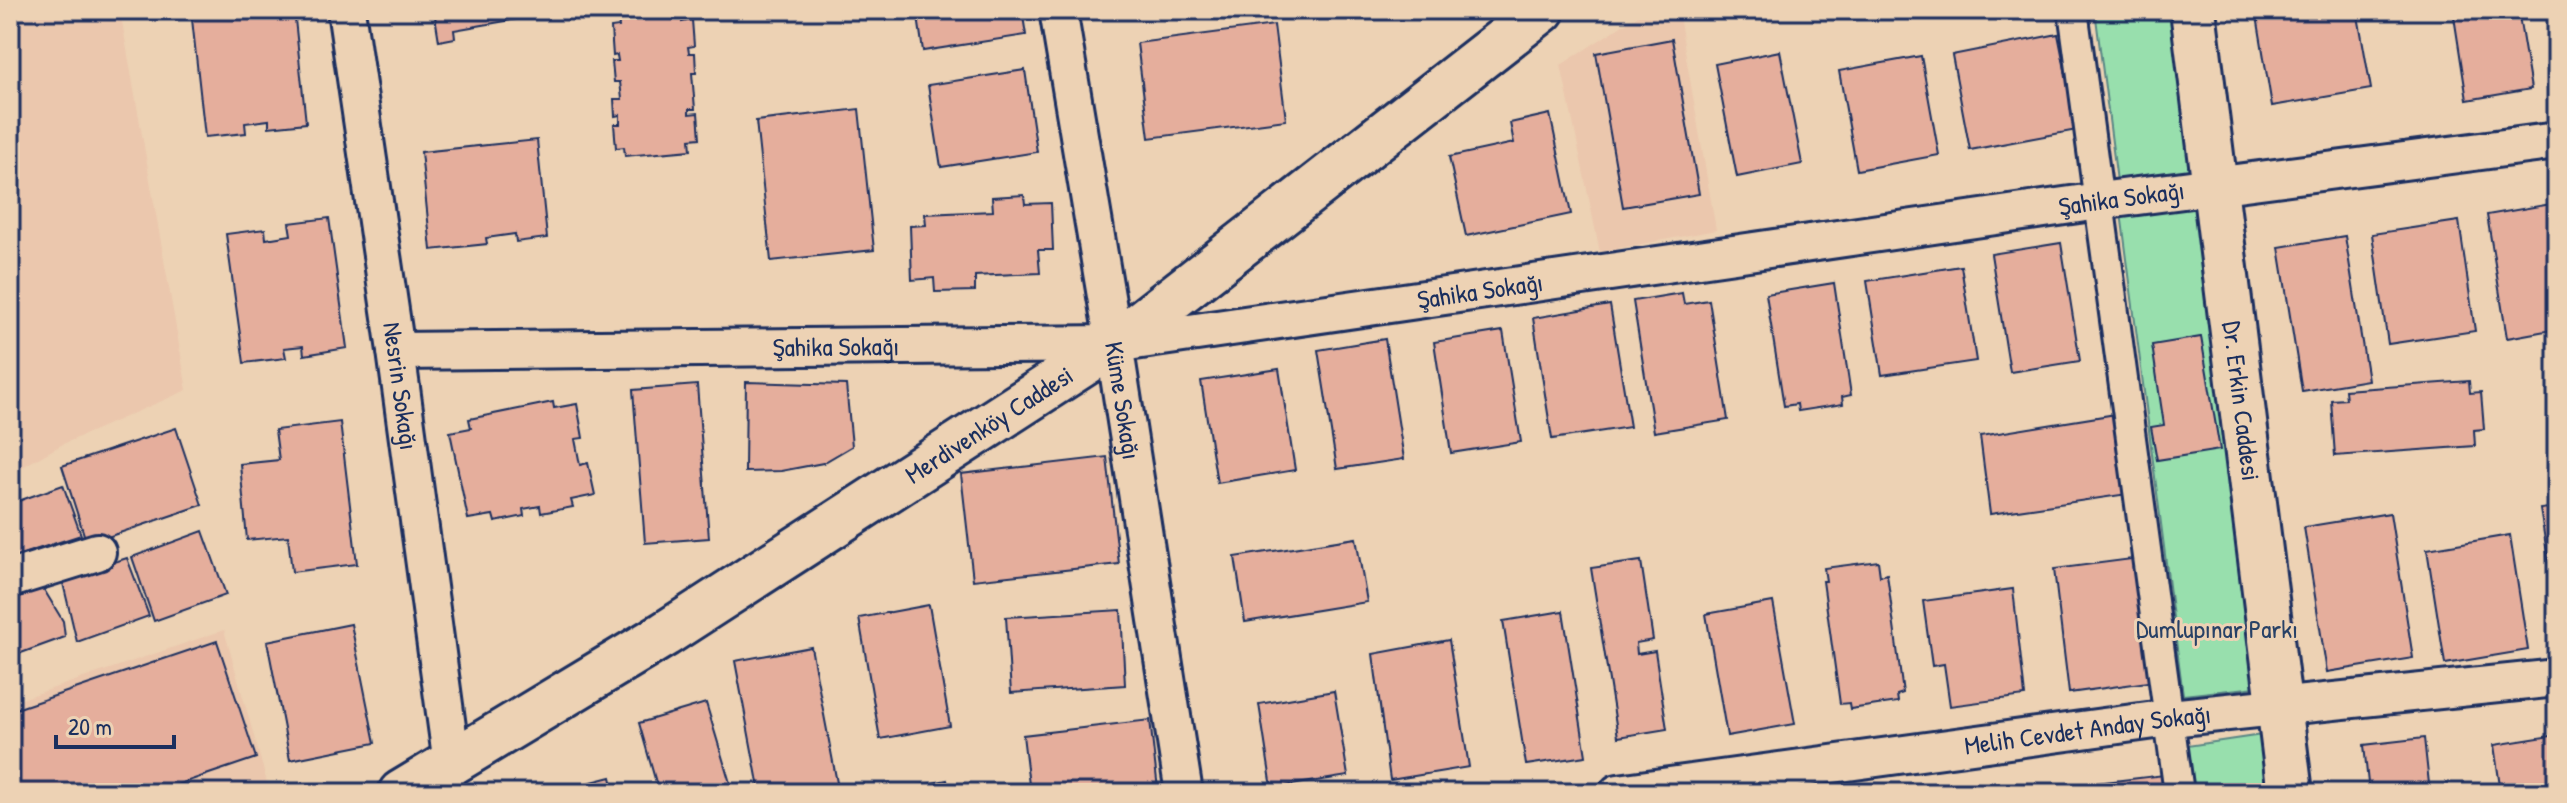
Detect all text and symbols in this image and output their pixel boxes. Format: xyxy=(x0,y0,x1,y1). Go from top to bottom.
street label: Şahika Sokağı xyxy=(2056,172,2186,224)
street label: Şahika Sokağı xyxy=(1415,264,1545,317)
street label: Dr. Erkin Caddesi xyxy=(2215,319,2269,483)
street label: Nesrin Sokağı xyxy=(375,320,427,452)
street label: Şahika Sokağı xyxy=(772,328,899,364)
street label: Küme Sokağı xyxy=(1097,339,1150,462)
street label: Merdivenköy Caddesi xyxy=(898,357,1080,491)
park label: Dumlupınar Parkı xyxy=(2136,611,2298,646)
street label: Melih Cevdet Anday Sokağı xyxy=(1962,696,2213,763)
scale bar xyxy=(56,699,174,749)
text: 20 m xyxy=(68,710,112,742)

